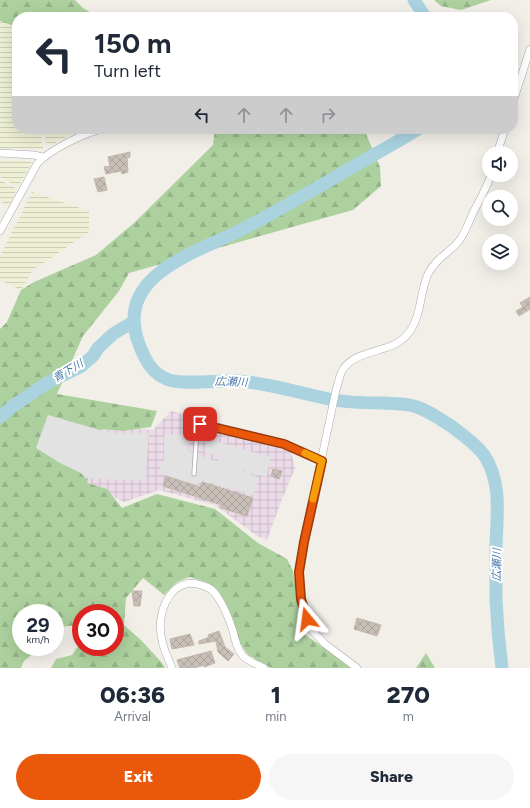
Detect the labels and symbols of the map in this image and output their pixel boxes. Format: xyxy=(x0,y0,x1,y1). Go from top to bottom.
water label: 青下川 xyxy=(51,356,86,385)
water label: 広瀬川 xyxy=(214,375,249,389)
pin xyxy=(183,407,217,441)
water label: 広瀬川 xyxy=(490,547,504,582)
position arrow xyxy=(286,598,328,640)
speed limit sign: 30 xyxy=(72,604,124,656)

